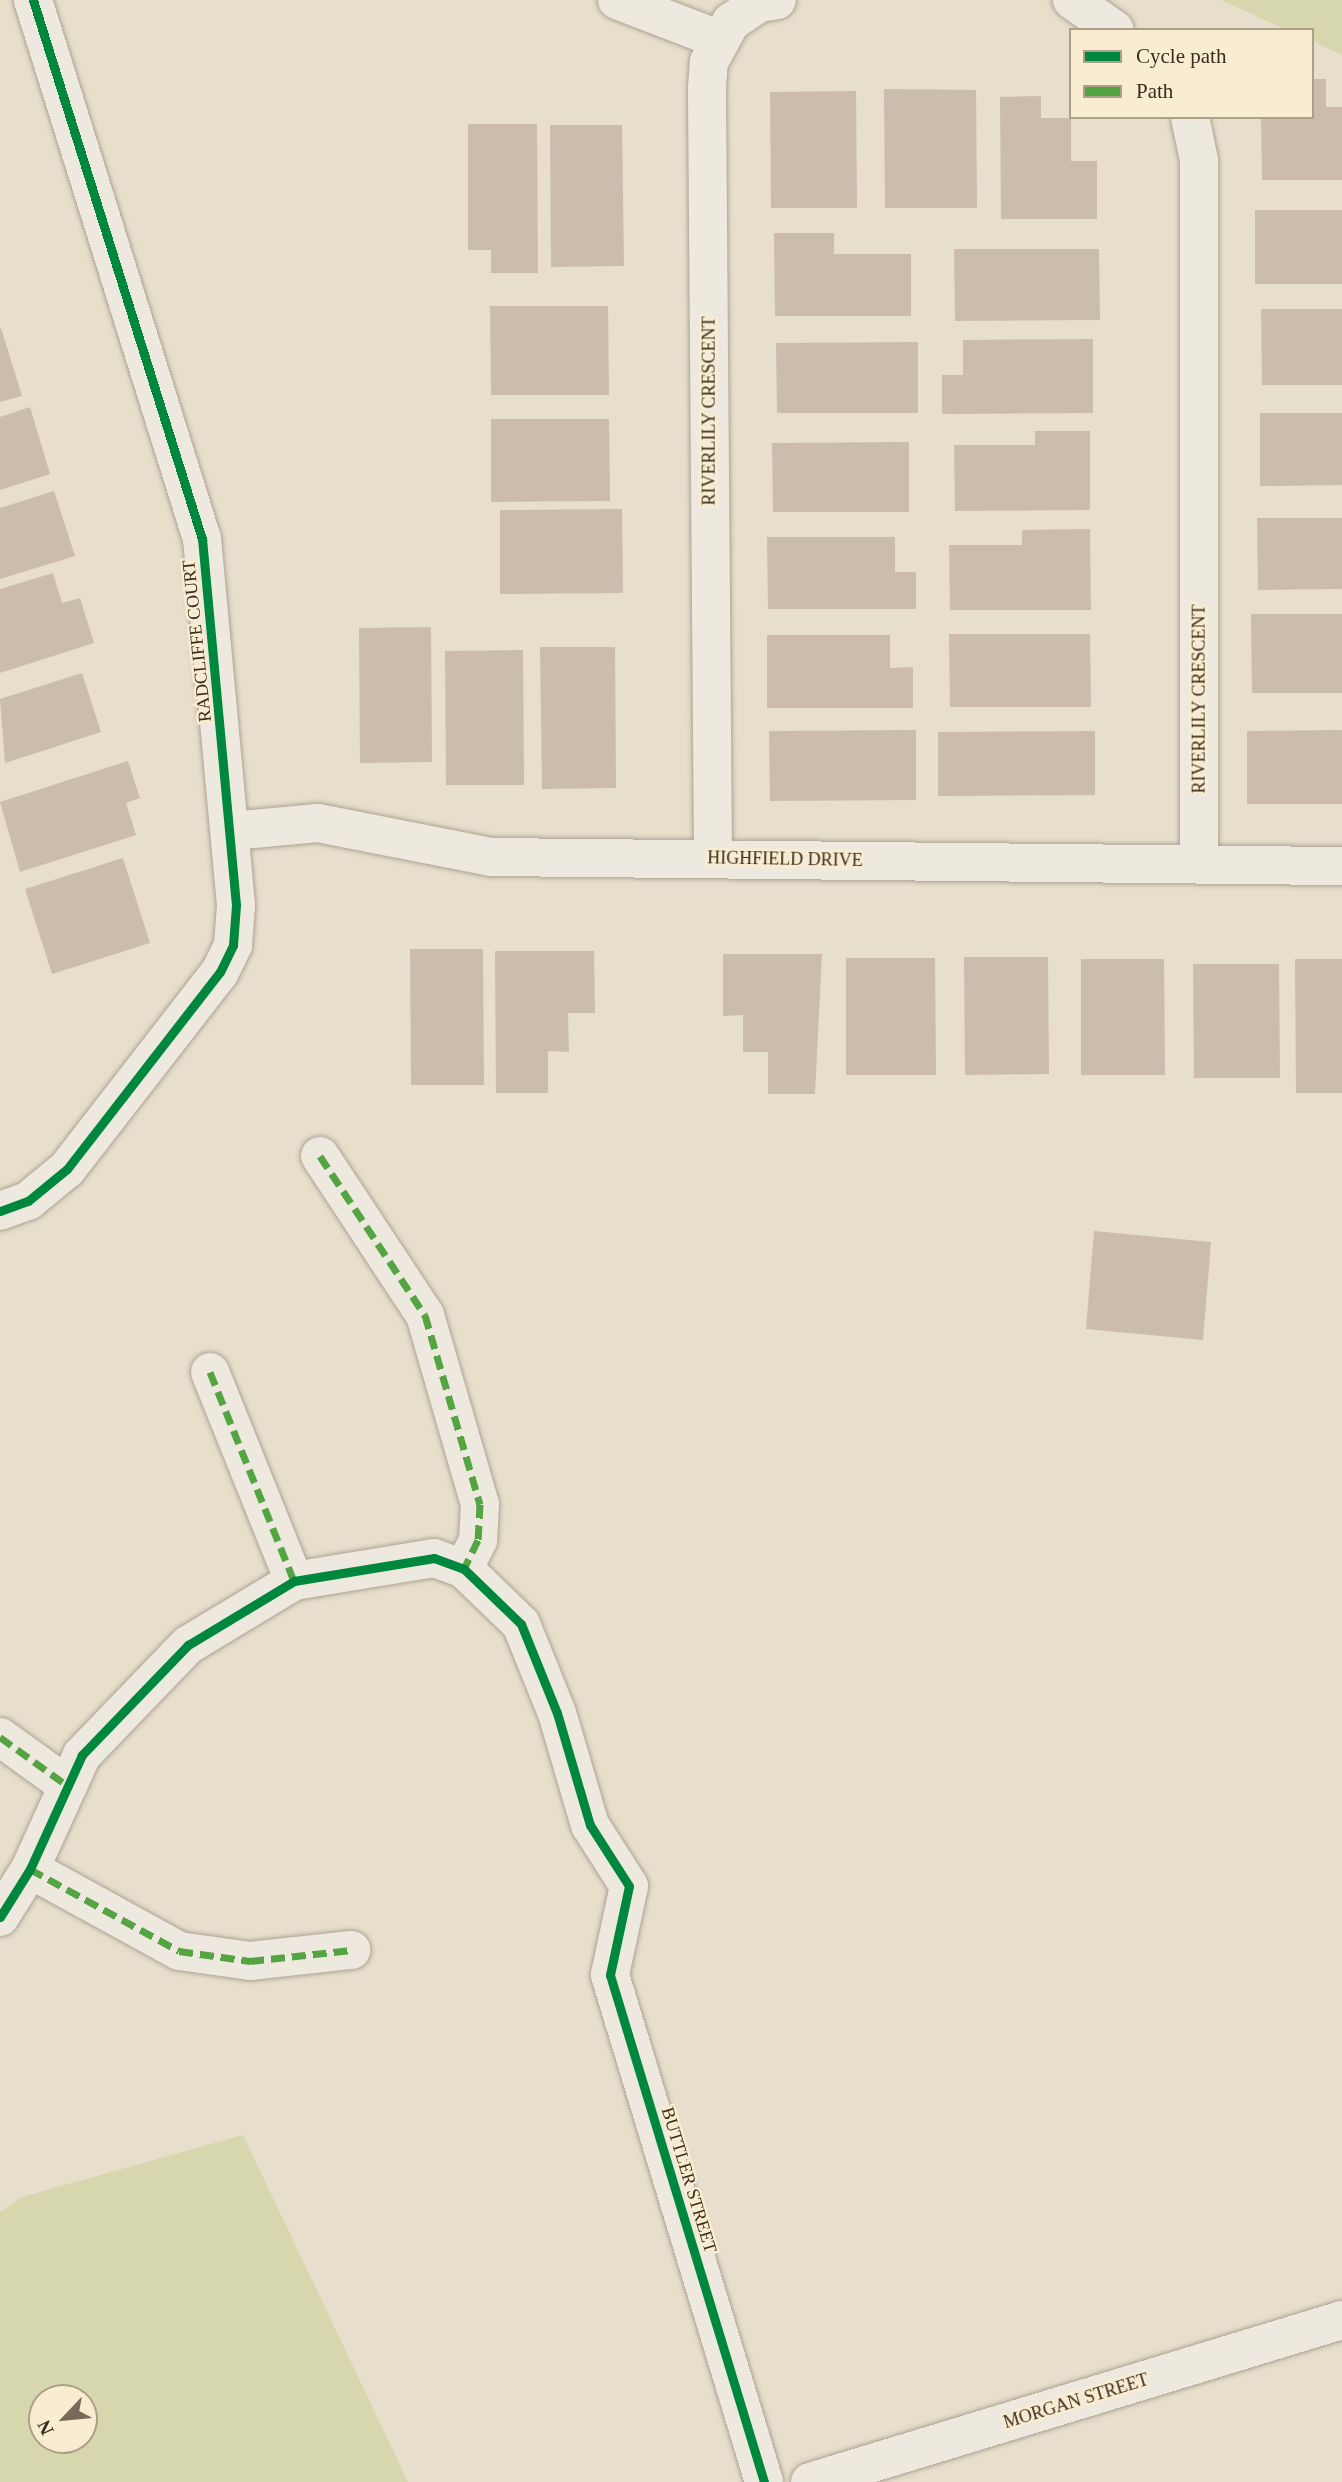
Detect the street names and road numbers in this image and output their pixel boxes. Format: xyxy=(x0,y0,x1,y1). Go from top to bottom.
street label: RIVERLILY CRESCENT xyxy=(698,316,720,506)
street label: RADCLIFFE COURT xyxy=(178,559,216,723)
street label: RIVERLILY CRESCENT xyxy=(1188,604,1210,794)
street label: HIGHFIELD DRIVE xyxy=(707,847,863,871)
street label: BUTTLER STREET xyxy=(657,2104,721,2256)
street label: MORGAN STREET xyxy=(1001,2369,1151,2433)

